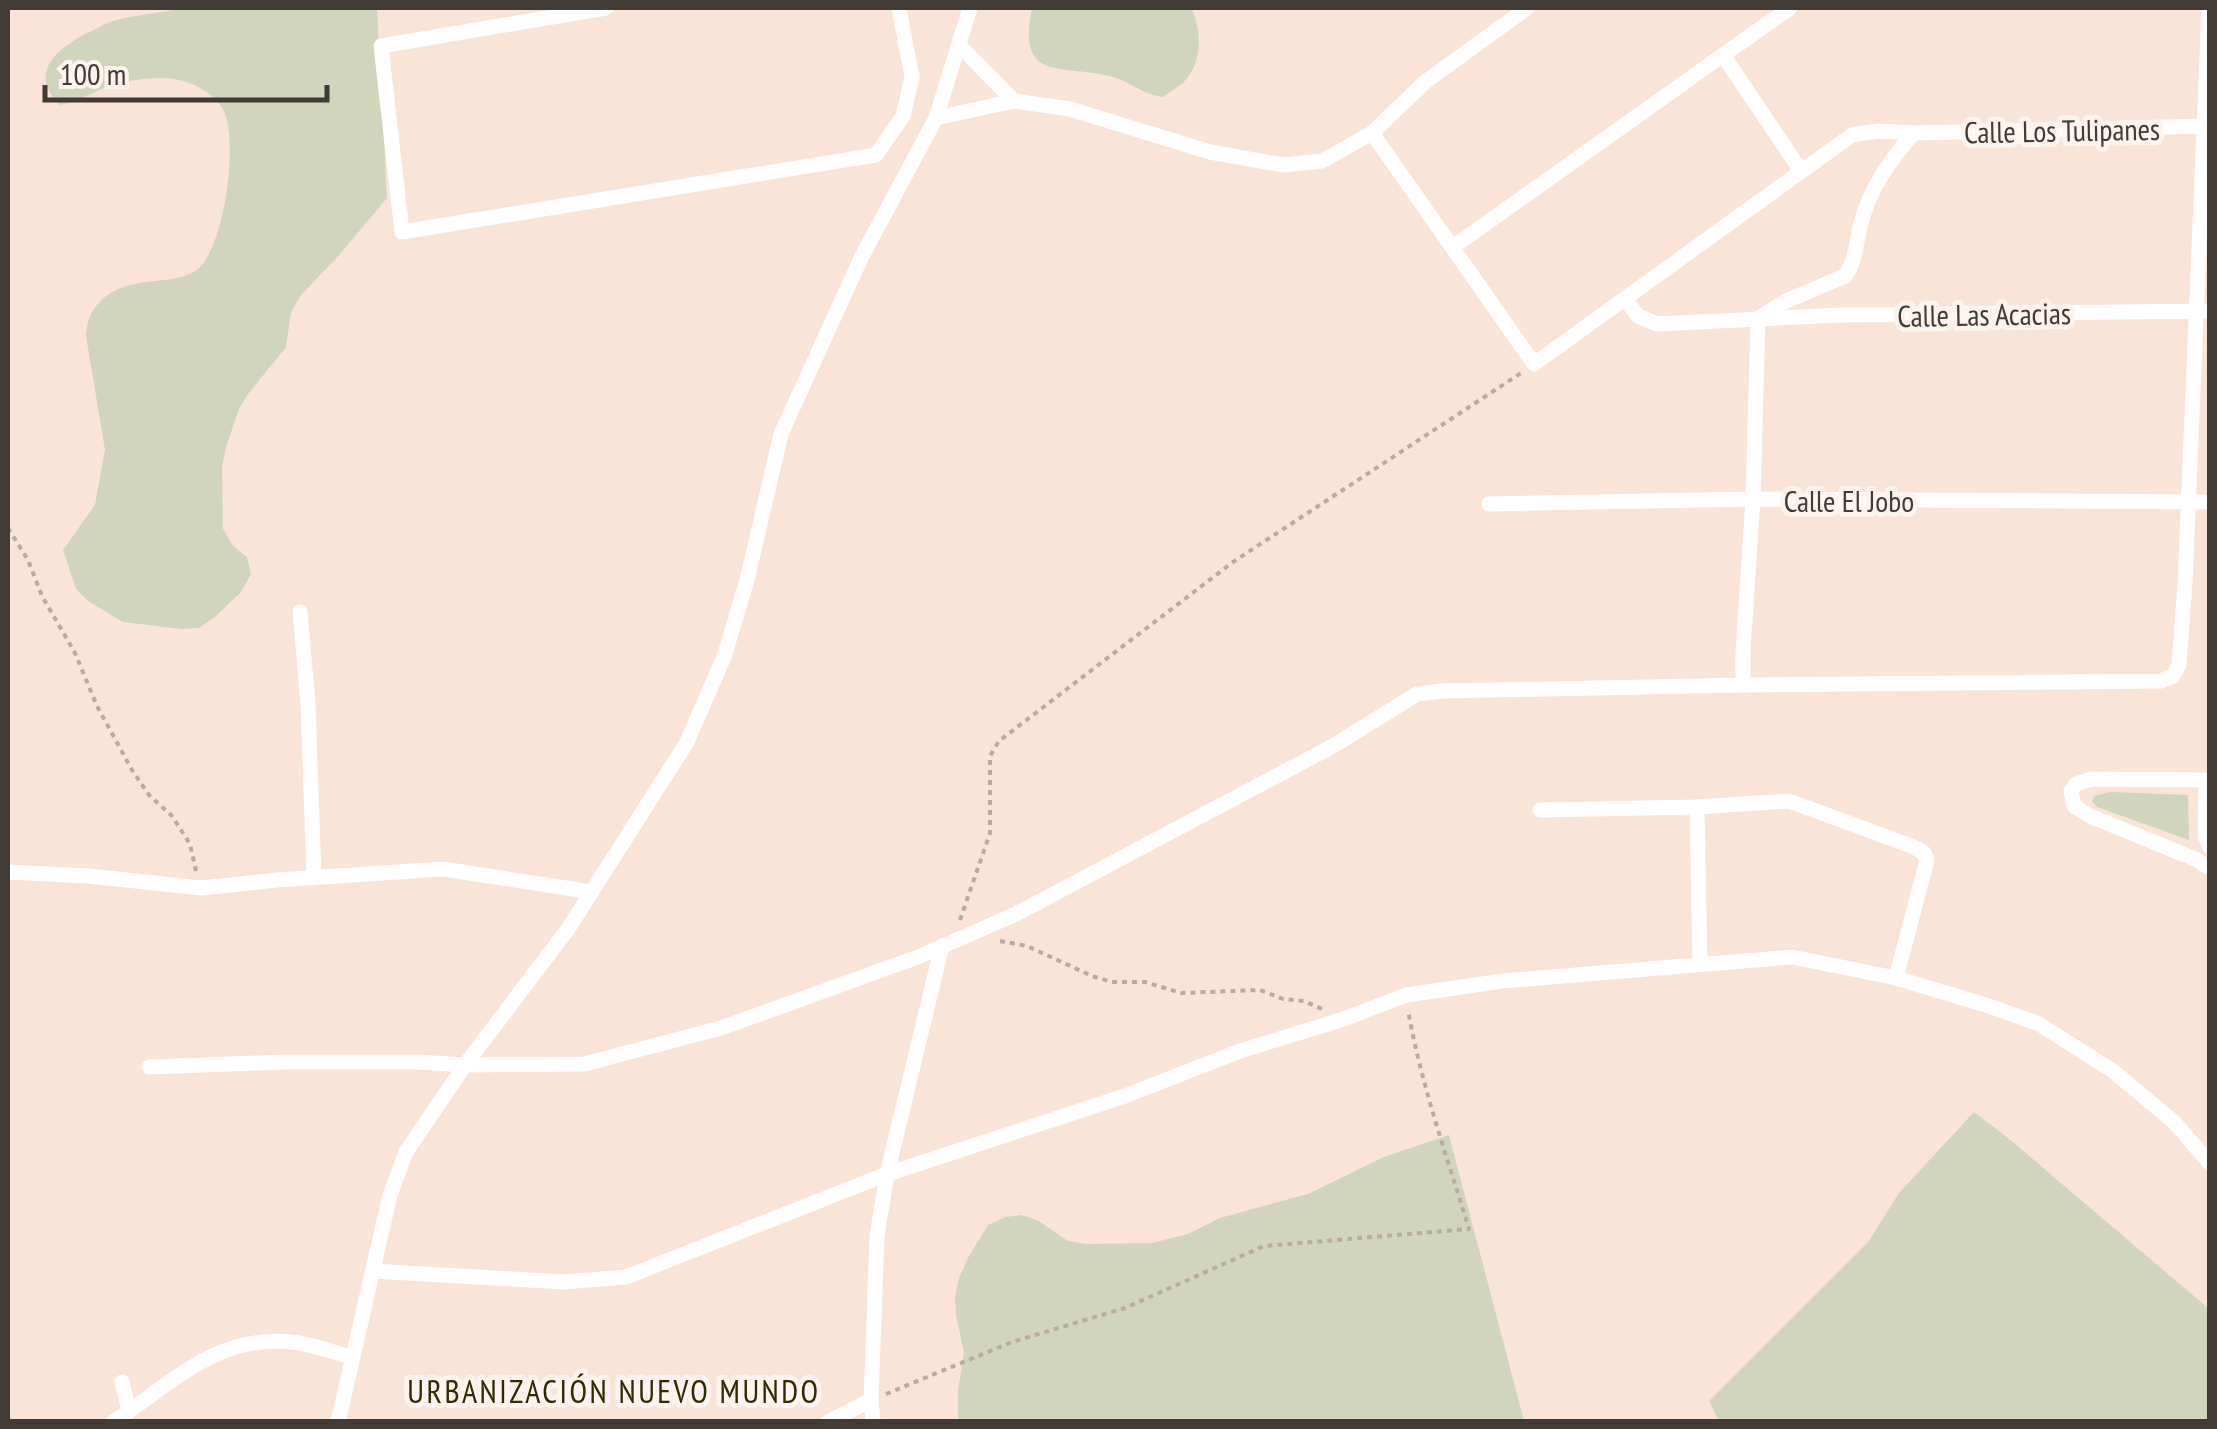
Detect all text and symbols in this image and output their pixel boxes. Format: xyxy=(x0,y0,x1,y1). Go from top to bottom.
scale bar xyxy=(45,40,328,102)
text: 100 m xyxy=(60,54,126,93)
street label: Calle Los Tulipanes xyxy=(1964,109,2160,151)
street label: Calle Las Acacias xyxy=(1897,293,2071,335)
street label: Calle El Jobo xyxy=(1784,481,1914,520)
district label: URBANIZACIÓN NUEVO MUNDO xyxy=(407,1370,821,1412)

